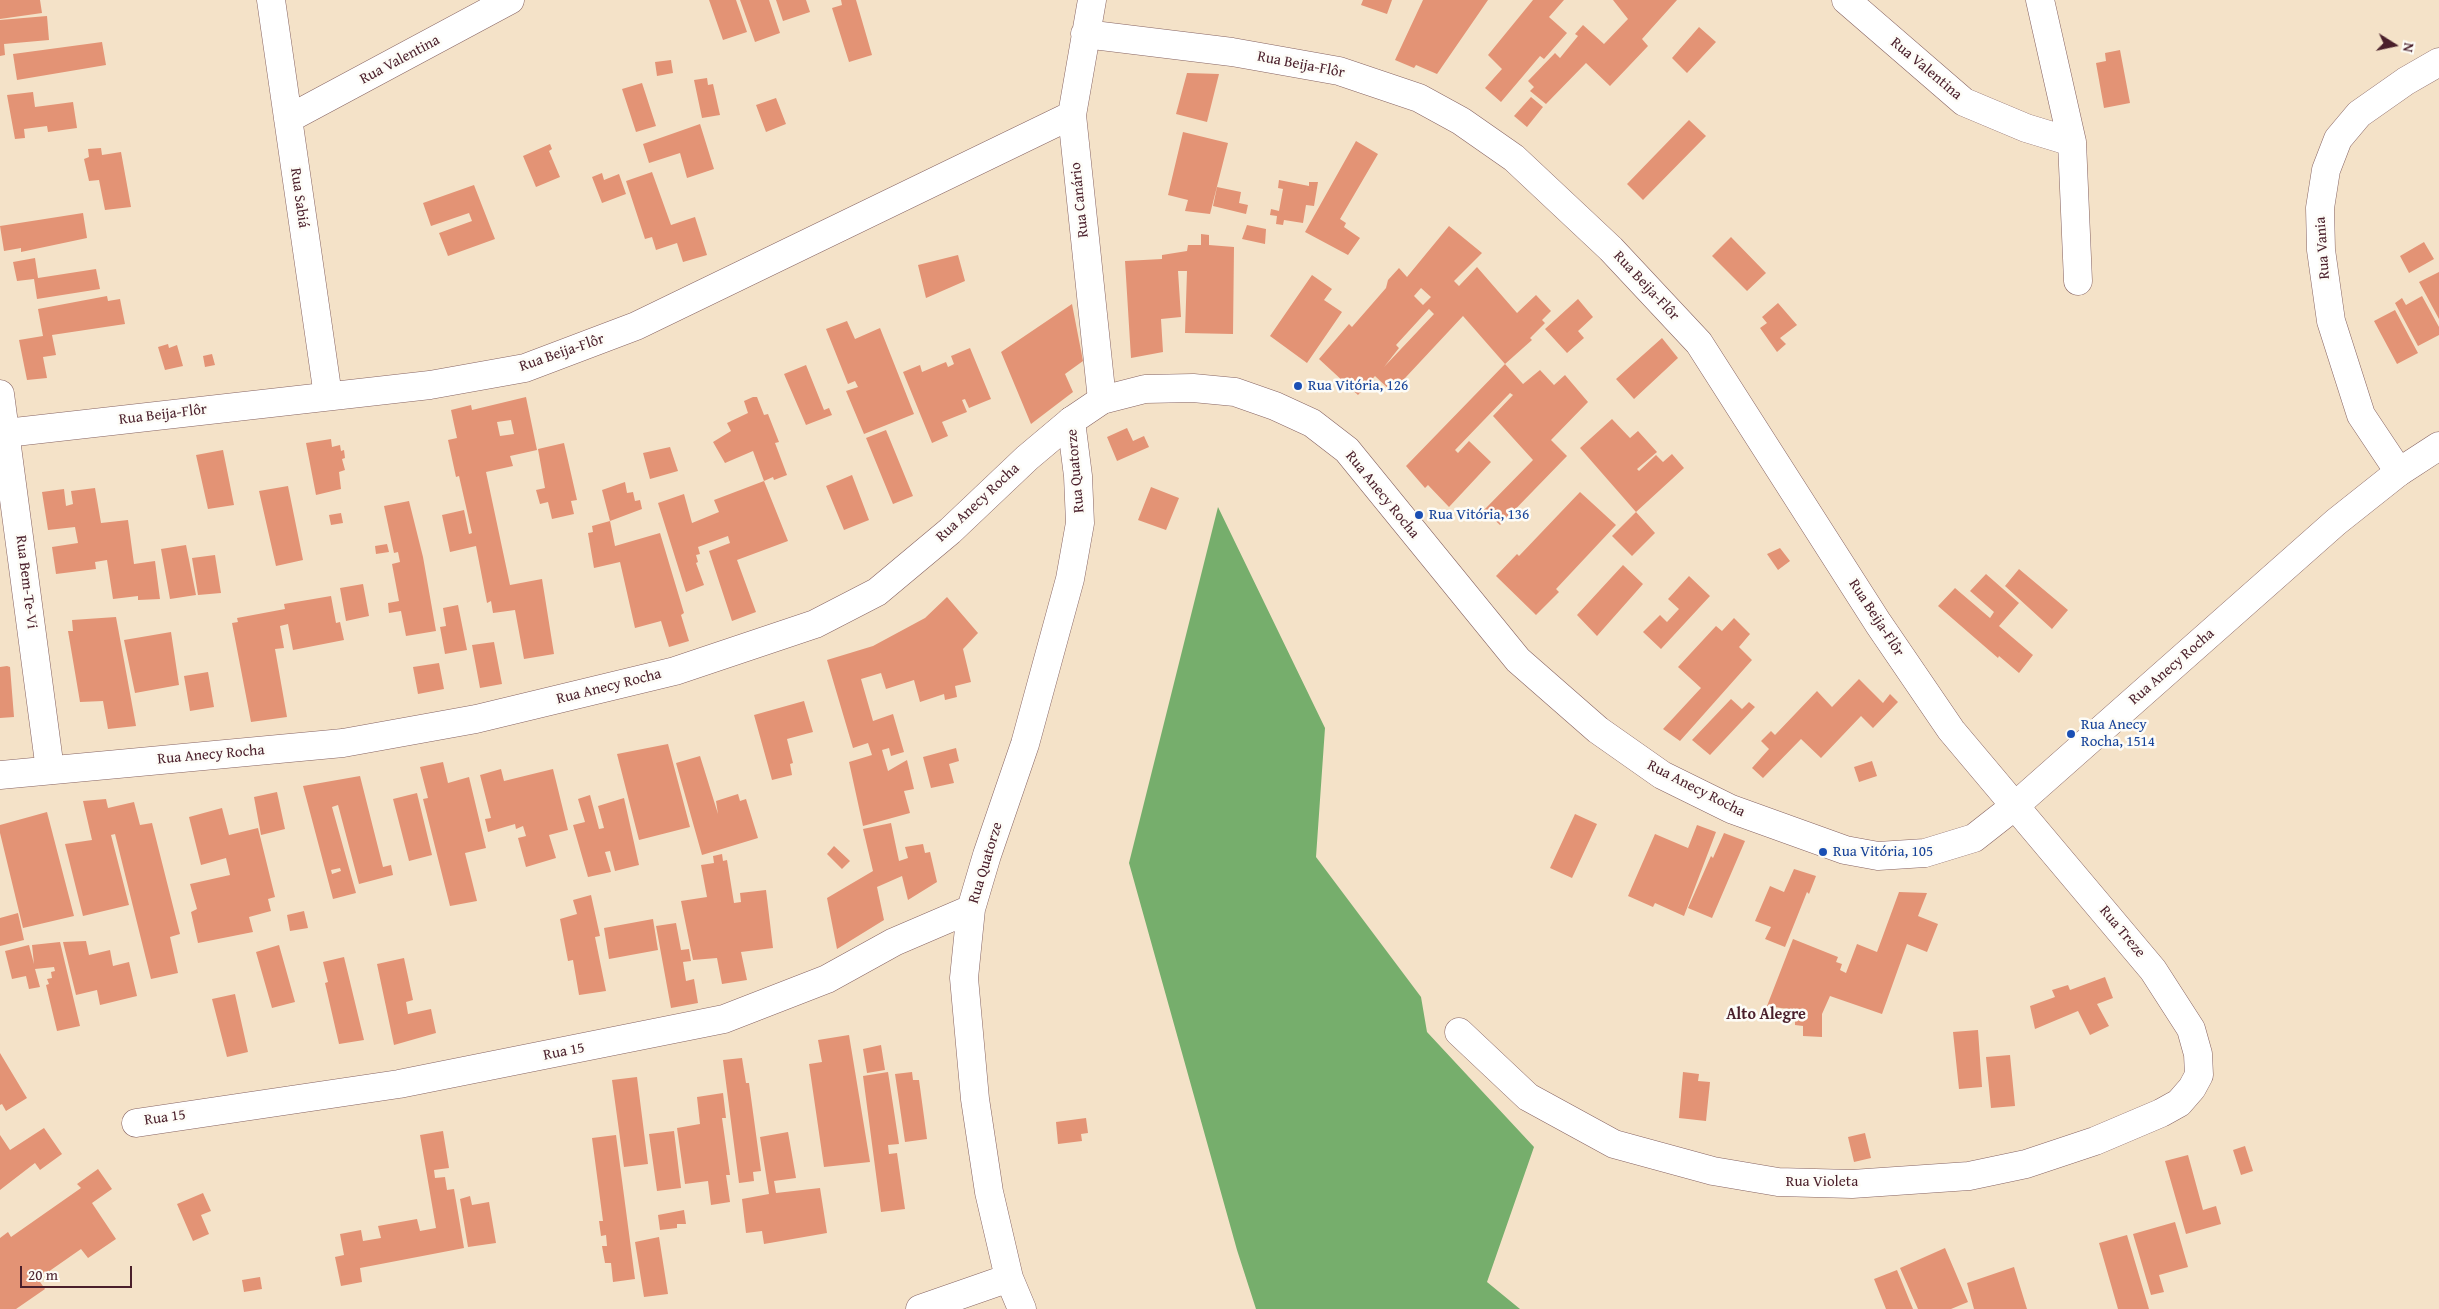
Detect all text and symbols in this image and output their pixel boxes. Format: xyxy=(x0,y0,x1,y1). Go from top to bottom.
north arrow xyxy=(2369,20,2419,70)
street label: Rua Valentina xyxy=(357,31,443,89)
street label: Rua Valentina xyxy=(1887,34,1965,104)
text: N xyxy=(2398,41,2419,54)
street label: Rua Beija-Flôr xyxy=(1256,48,1346,82)
street label: Rua Canário xyxy=(1067,161,1093,239)
street label: Rua Sabiá xyxy=(286,167,312,229)
street label: Rua Vania xyxy=(2312,216,2334,280)
street label: Rua Beija-Flôr xyxy=(1609,247,1683,325)
street label: Rua Beija-Flôr xyxy=(517,330,607,376)
place label: Rua Vitória, 126 xyxy=(1308,377,1408,395)
marker: Rua Vitória, 126 xyxy=(1292,380,1304,392)
street label: Rua Beija-Flôr xyxy=(118,401,208,429)
street label: Rua Quatorze xyxy=(1063,428,1089,514)
street label: Rua Anecy Rocha xyxy=(1341,448,1423,542)
street label: Rua Anecy Rocha xyxy=(933,460,1023,546)
place label: Rua Vitória, 136 xyxy=(1429,506,1529,524)
marker: Rua Vitória, 136 xyxy=(1413,509,1425,521)
street label: Rua Bem-Te-Vi xyxy=(11,534,41,630)
street label: Rua Beija-Flôr xyxy=(1844,576,1908,660)
street label: Rua Anecy Rocha xyxy=(2126,625,2218,709)
street label: Rua Anecy Rocha xyxy=(555,665,663,709)
place label: Rua Anecy Rocha, 1514 xyxy=(2081,716,2155,751)
marker: Rua Anecy Rocha, 1514 xyxy=(2065,728,2077,740)
street label: Rua Anecy Rocha xyxy=(157,741,265,769)
street label: Rua Anecy Rocha xyxy=(1644,757,1748,821)
street label: Rua Quatorze xyxy=(965,820,1007,906)
place label: Rua Vitória, 105 xyxy=(1833,843,1933,861)
marker: Rua Vitória, 105 xyxy=(1817,846,1829,858)
street label: Rua Treze xyxy=(2095,902,2149,962)
district label: Alto Alegre xyxy=(1726,1005,1806,1025)
street label: Rua 15 xyxy=(542,1039,586,1065)
street label: Rua 15 xyxy=(143,1106,187,1130)
street label: Rua Violeta xyxy=(1786,1173,1858,1191)
scale bar xyxy=(22,1256,135,1288)
text: 20 m xyxy=(28,1264,58,1285)

